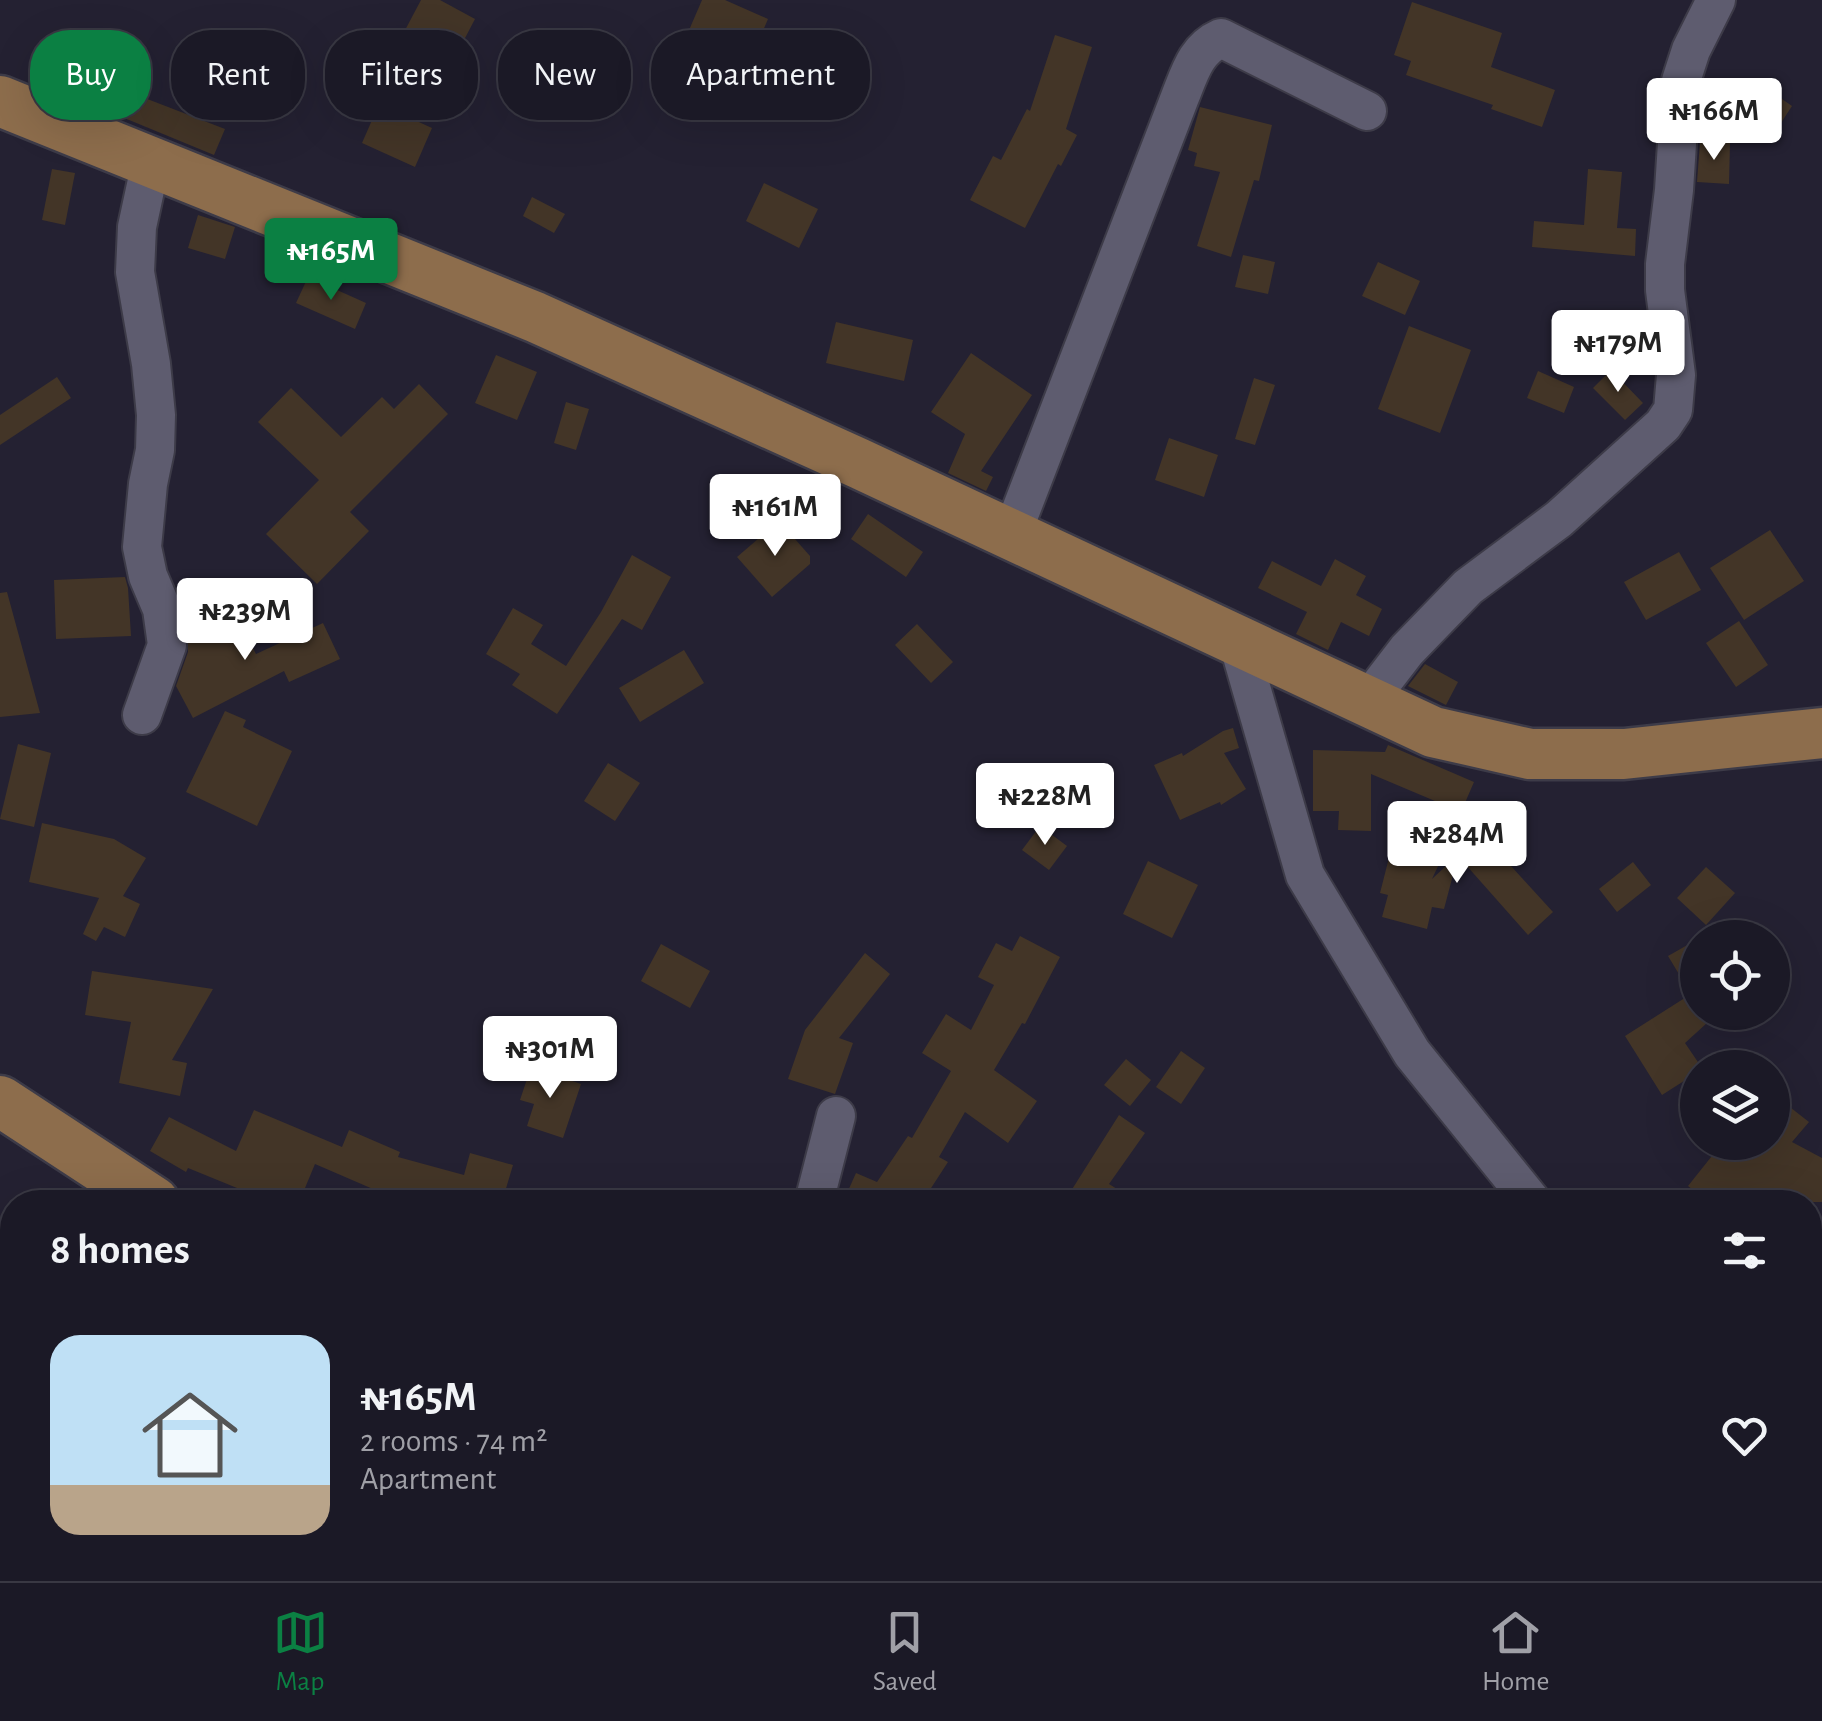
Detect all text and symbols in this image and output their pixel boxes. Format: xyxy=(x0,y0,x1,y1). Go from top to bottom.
chip: Buy xyxy=(30,30,151,120)
chip: Rent xyxy=(171,30,305,120)
chip: Filters xyxy=(325,30,478,120)
chip: New xyxy=(498,30,631,120)
chip: Apartment xyxy=(651,30,870,120)
pin: ₦166M xyxy=(1644,78,1784,163)
text: ₦166M xyxy=(1669,94,1759,126)
pin: ₦165M xyxy=(261,218,401,303)
text: ₦165M xyxy=(287,234,375,266)
pin: ₦179M xyxy=(1548,310,1688,395)
text: ₦179M xyxy=(1574,326,1662,358)
pin: ₦161M xyxy=(705,474,845,559)
text: ₦161M xyxy=(732,490,818,522)
pin: ₦239M xyxy=(175,578,315,663)
text: ₦239M xyxy=(199,594,291,626)
pin: ₦228M xyxy=(975,763,1115,848)
text: ₦228M xyxy=(998,779,1092,811)
pin: ₦284M xyxy=(1387,801,1527,886)
text: ₦284M xyxy=(1409,817,1505,849)
map controls xyxy=(1680,920,1790,1160)
button: locate xyxy=(1680,920,1790,1030)
pin: ₦301M xyxy=(480,1016,620,1101)
text: ₦301M xyxy=(505,1032,595,1064)
button: layers xyxy=(1680,1050,1790,1160)
icon: filters xyxy=(1717,1223,1772,1278)
text: 8 homes xyxy=(50,1229,190,1271)
icon: home xyxy=(130,1375,250,1495)
text: ₦165M xyxy=(360,1376,477,1418)
icon: heart xyxy=(1717,1408,1772,1463)
text: 2 rooms · 74 m² xyxy=(360,1425,547,1457)
text: Apartment xyxy=(360,1463,496,1495)
tab: Map xyxy=(273,1605,328,1699)
tab: Saved xyxy=(873,1605,937,1699)
tab: Home xyxy=(1482,1605,1549,1699)

